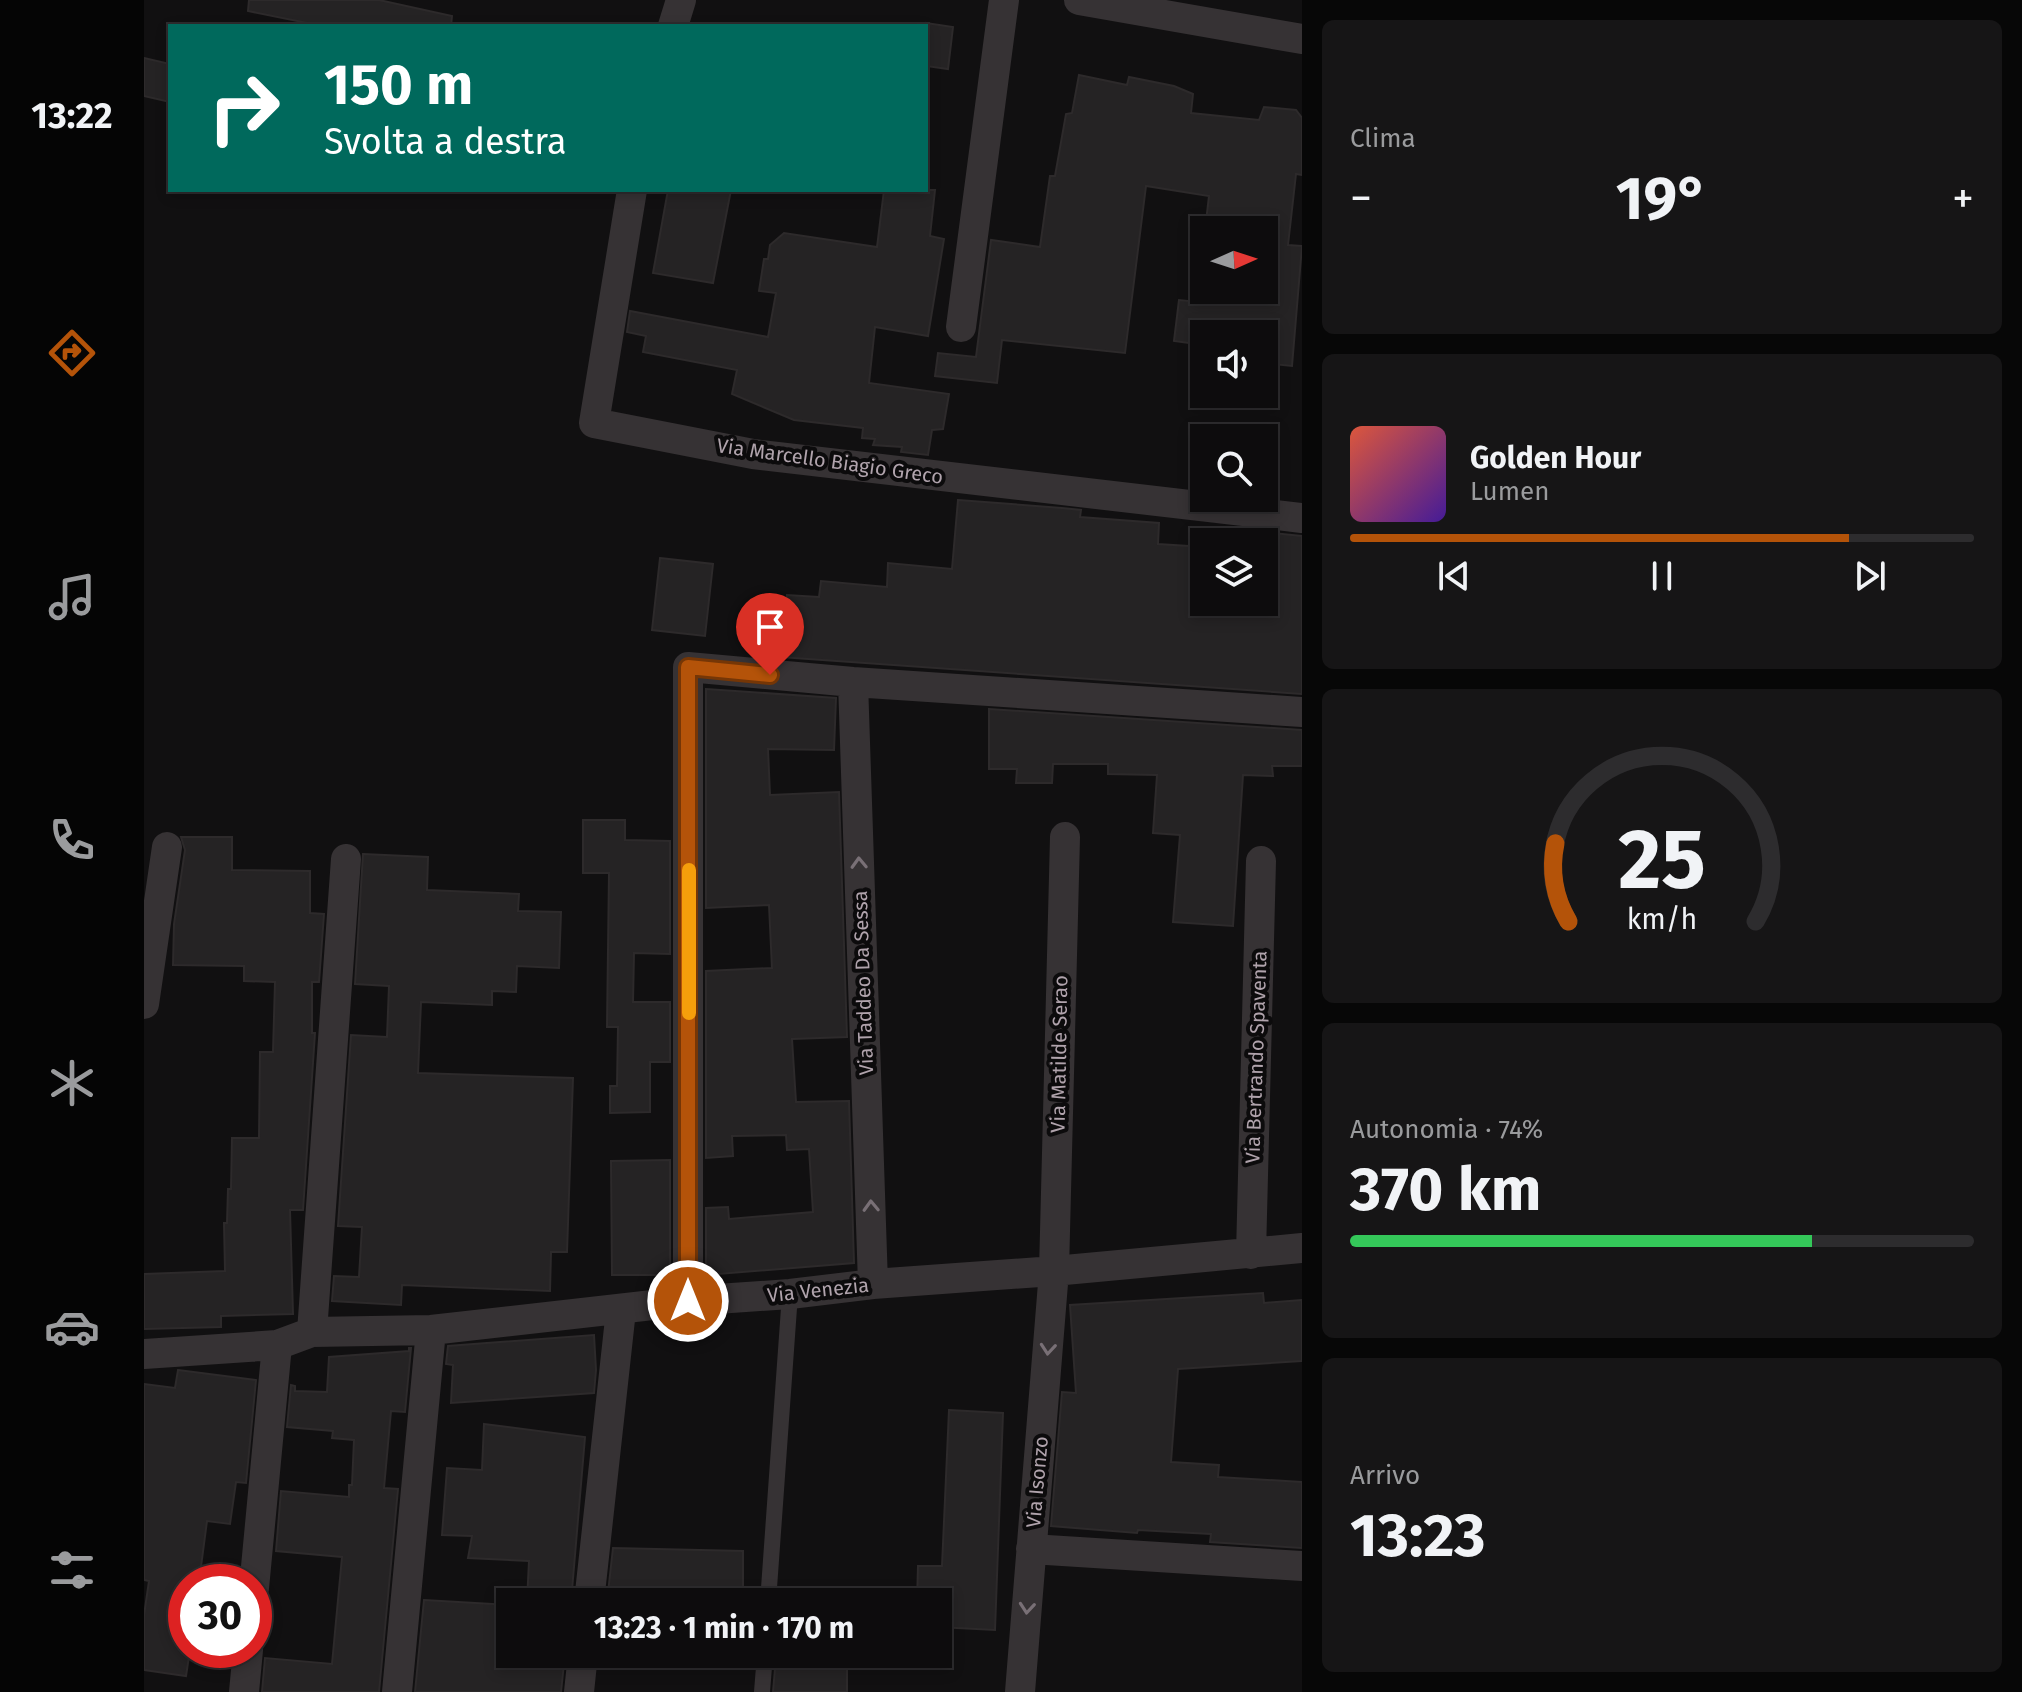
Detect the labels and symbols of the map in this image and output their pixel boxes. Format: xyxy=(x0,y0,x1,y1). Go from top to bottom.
north arrow xyxy=(1190,216,1278,304)
street label: Via Marcello Biagio Greco xyxy=(715,433,945,489)
pin xyxy=(736,593,804,675)
one-way arrow xyxy=(850,856,867,869)
street label: Via Taddeo Da Sessa xyxy=(848,890,878,1076)
street label: Via Bertrando Spaventa xyxy=(1240,950,1272,1164)
street label: Via Matilde Serao xyxy=(1046,975,1072,1133)
one-way arrow xyxy=(862,1199,879,1212)
position arrow xyxy=(646,1259,730,1343)
street label: Via Venezia xyxy=(766,1273,870,1307)
one-way arrow xyxy=(1040,1343,1057,1356)
street label: Via Isonzo xyxy=(1021,1435,1053,1529)
speed limit sign: 30 xyxy=(168,1564,272,1668)
one-way arrow xyxy=(1019,1602,1036,1615)

